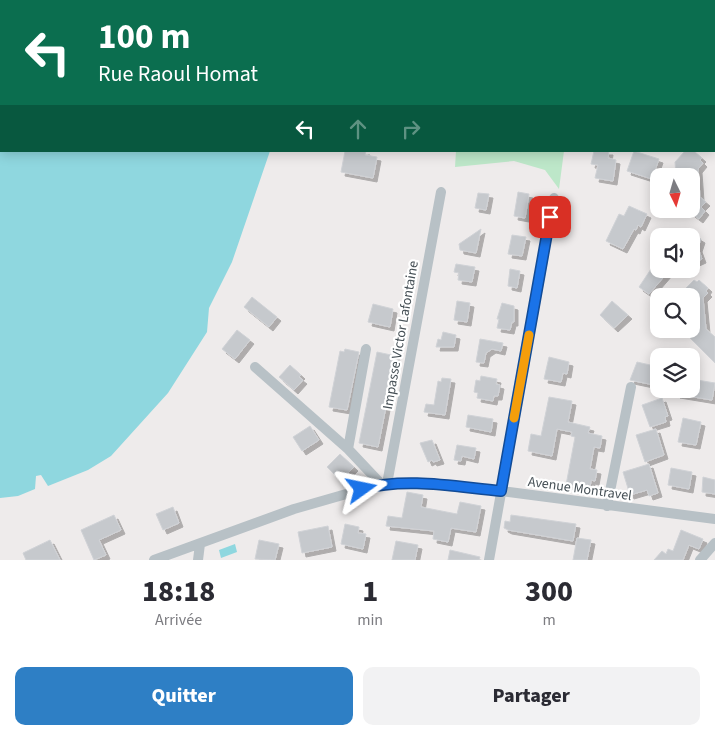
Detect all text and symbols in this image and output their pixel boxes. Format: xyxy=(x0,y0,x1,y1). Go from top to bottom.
text: 100 m xyxy=(98,12,190,62)
icon: left xyxy=(15,20,80,85)
text: Rue Raoul Homat xyxy=(98,58,258,90)
icon: left xyxy=(291,115,319,143)
icon: ahead xyxy=(344,115,372,143)
icon: right xyxy=(397,115,425,143)
north arrow xyxy=(650,168,700,218)
map controls xyxy=(650,168,700,398)
pin xyxy=(529,196,571,238)
icon: arrive xyxy=(536,203,564,231)
button: sound xyxy=(650,228,700,278)
street label: Impasse Victor Lafontaine xyxy=(378,259,424,411)
button: search xyxy=(650,288,700,338)
button: layers xyxy=(650,348,700,398)
position arrow xyxy=(335,462,387,514)
street label: Avenue Montravel xyxy=(527,472,634,506)
text: 18:18 xyxy=(142,570,215,613)
text: 1 xyxy=(362,570,378,613)
text: 300 xyxy=(525,570,573,613)
text: Arrivée xyxy=(155,609,202,631)
text: min xyxy=(357,609,383,631)
text: m xyxy=(542,609,556,631)
button: Quitter xyxy=(15,667,353,725)
button: Partager xyxy=(363,667,700,725)

